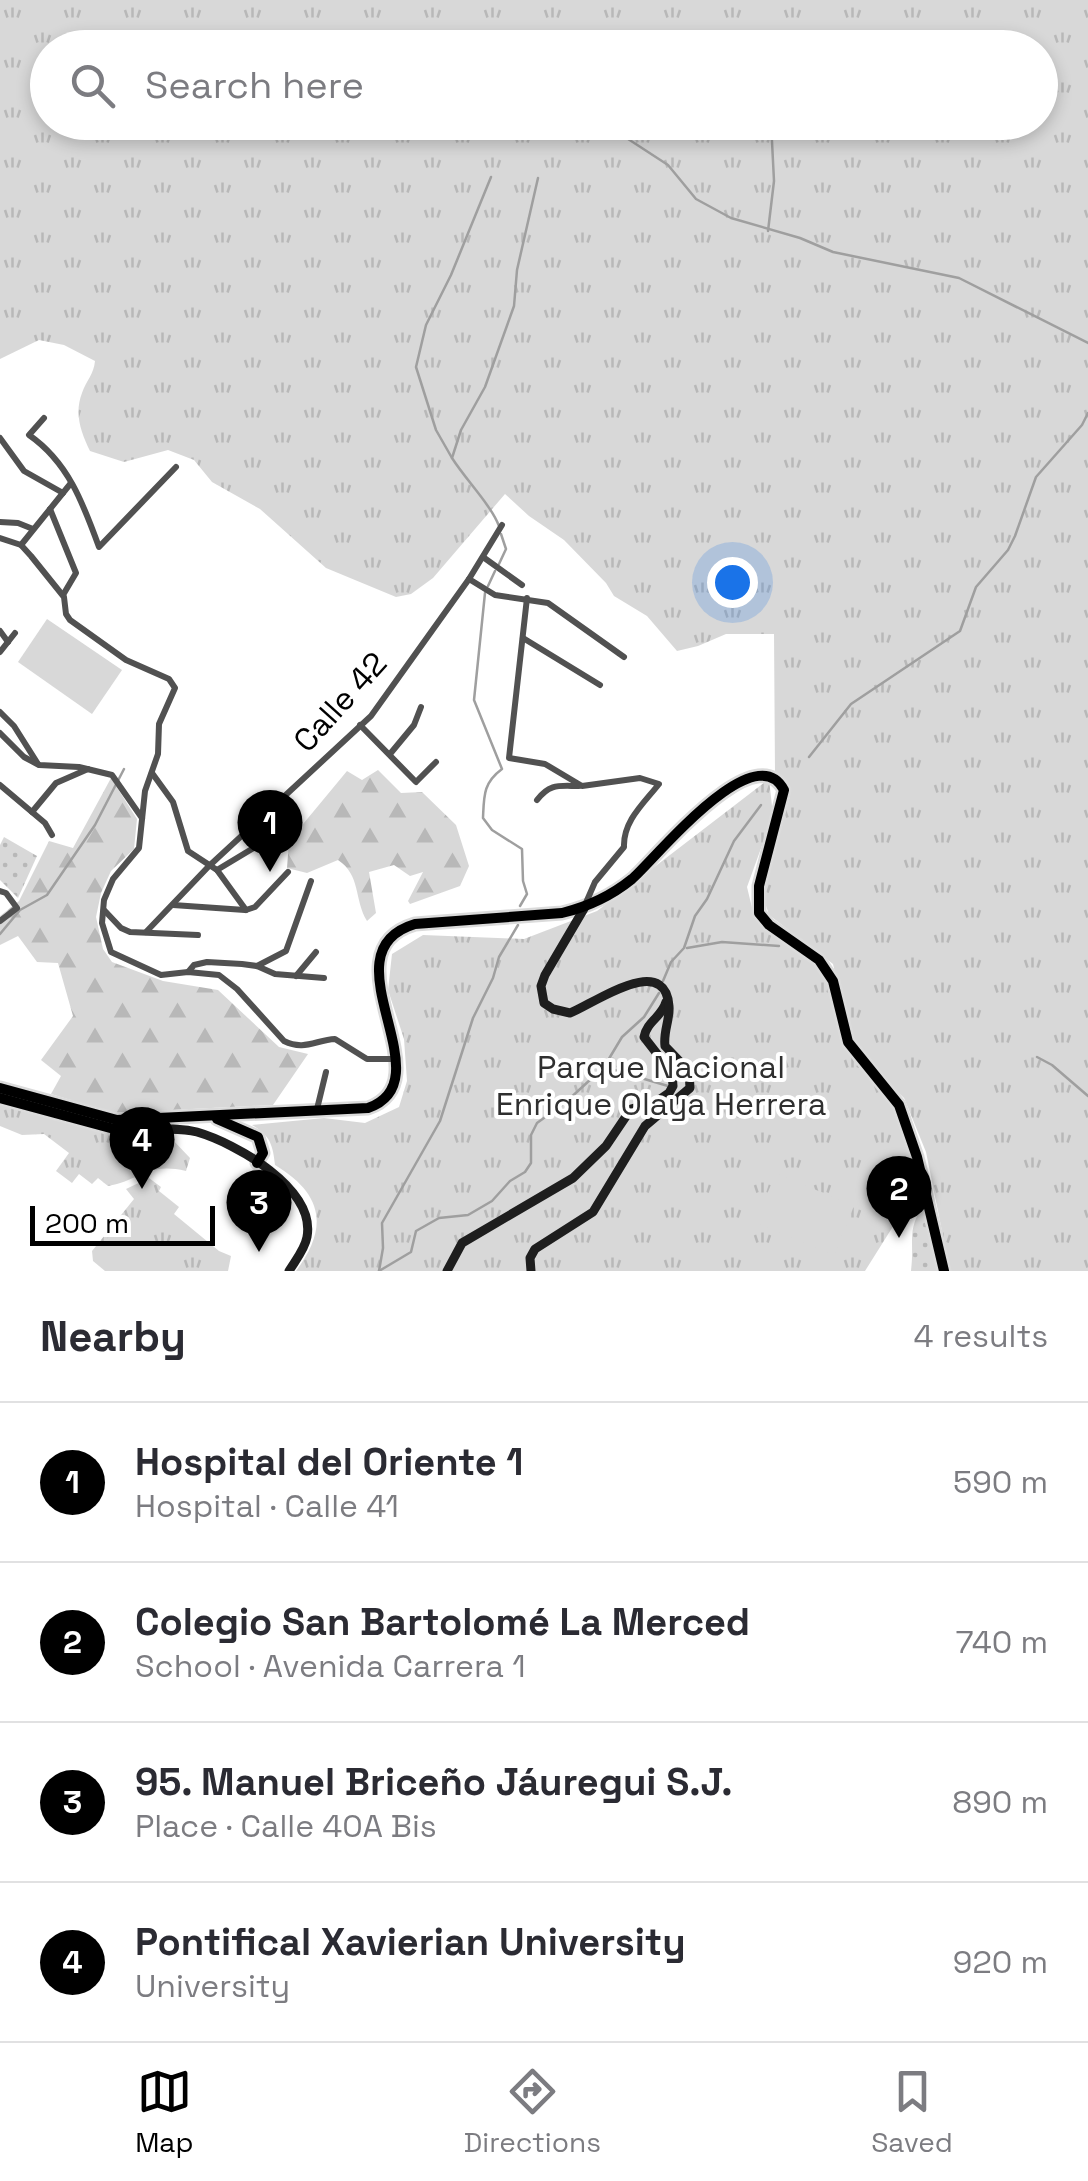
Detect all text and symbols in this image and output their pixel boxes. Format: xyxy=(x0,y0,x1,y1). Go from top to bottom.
search box xyxy=(30,30,1058,140)
icon: search xyxy=(65,58,120,113)
text: Search here xyxy=(145,61,364,109)
your location xyxy=(707,557,758,608)
street label: Calle 42 xyxy=(285,644,395,760)
pin: 1 xyxy=(238,790,302,872)
park label: Parque Nacional Enrique Olaya Herrera xyxy=(496,1047,826,1124)
pin: 4 xyxy=(110,1106,174,1189)
pin: 2 xyxy=(866,1156,932,1238)
pin: 3 xyxy=(226,1170,292,1252)
scale bar xyxy=(30,1201,215,1246)
text: 200 m xyxy=(45,1205,129,1241)
text: Nearby xyxy=(40,1310,186,1363)
text: 4 results xyxy=(913,1316,1048,1356)
text: Hospital del Oriente 1 xyxy=(135,1438,523,1486)
text: 1 xyxy=(65,1462,80,1502)
text: 590 m xyxy=(953,1462,1048,1502)
text: Hospital · Calle 41 xyxy=(135,1486,399,1526)
text: Colegio San Bartolomé La Merced xyxy=(135,1598,750,1646)
text: 2 xyxy=(63,1622,82,1662)
text: 740 m xyxy=(956,1622,1048,1662)
text: School · Avenida Carrera 1 xyxy=(135,1646,526,1686)
text: 95. Manuel Briceño Jáuregui S.J. xyxy=(135,1758,733,1806)
text: 3 xyxy=(63,1782,82,1822)
text: 890 m xyxy=(952,1782,1048,1822)
text: Place · Calle 40A Bis xyxy=(135,1806,437,1846)
text: Pontifical Xavierian University xyxy=(135,1918,686,1966)
text: 4 xyxy=(62,1942,83,1982)
text: 920 m xyxy=(953,1942,1048,1982)
text: University xyxy=(135,1966,290,2006)
tab: Map xyxy=(135,2064,193,2160)
tab: Directions xyxy=(464,2064,601,2160)
tab: Saved xyxy=(871,2064,953,2160)

